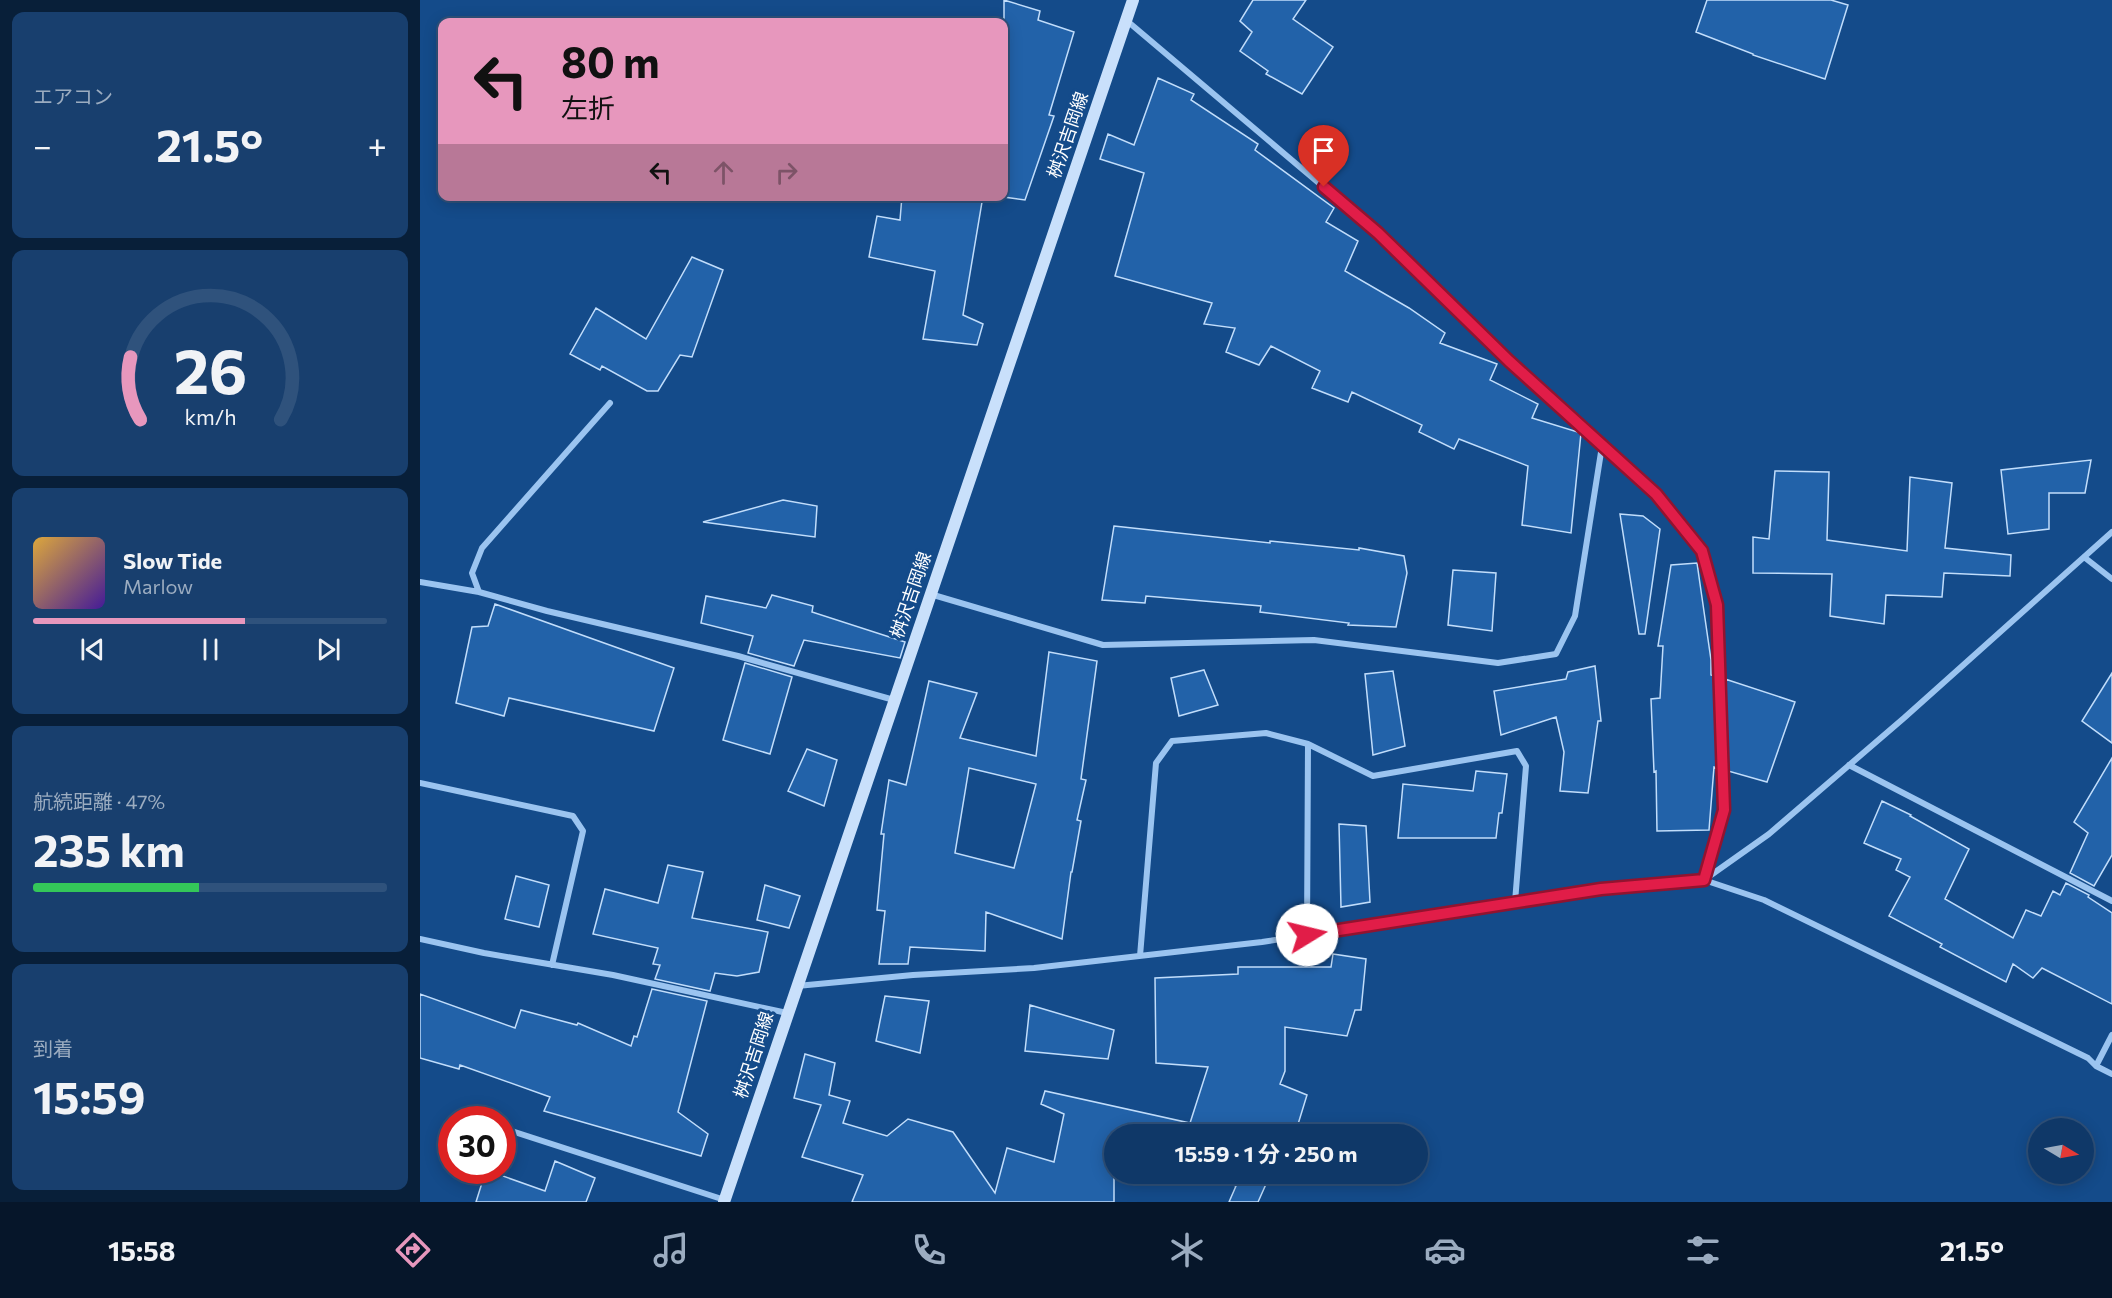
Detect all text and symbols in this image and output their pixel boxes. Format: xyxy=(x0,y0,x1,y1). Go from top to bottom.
text: 80 m xyxy=(561,35,660,87)
icon: left xyxy=(462,42,540,120)
text: エアコン xyxy=(33,84,113,108)
street label: 桝沢吉岡線 xyxy=(1042,89,1092,181)
text: 左折 xyxy=(561,91,615,124)
text: 21.5° xyxy=(156,116,263,171)
text: − xyxy=(33,124,52,165)
text: + xyxy=(368,124,387,165)
pin xyxy=(1298,125,1349,187)
icon: arrive xyxy=(1307,134,1340,167)
icon: left xyxy=(644,156,677,189)
icon: ahead xyxy=(707,156,740,189)
icon: right xyxy=(770,156,803,189)
text: 26 xyxy=(173,331,247,407)
text: km/h xyxy=(184,403,236,429)
text: Slow Tide xyxy=(123,547,222,574)
street label: 桝沢吉岡線 xyxy=(885,549,935,641)
text: Marlow xyxy=(123,574,193,598)
icon: previous xyxy=(76,633,109,666)
icon: pause xyxy=(194,633,227,666)
icon: next xyxy=(312,633,345,666)
text: 航続距離 · 47% xyxy=(33,789,165,813)
text: 235 km xyxy=(33,821,185,876)
position arrow xyxy=(1275,903,1339,967)
street label: 桝沢吉岡線 xyxy=(729,1008,777,1101)
text: 到着 xyxy=(33,1036,73,1060)
text: 15:59 xyxy=(33,1068,146,1123)
speed limit sign: 30 xyxy=(438,1106,516,1184)
north arrow xyxy=(2028,1118,2094,1184)
map controls xyxy=(2028,1118,2094,1184)
text: 15:59 · 1 分 · 250 m xyxy=(1175,1140,1357,1167)
icon: directions xyxy=(392,1229,434,1271)
icon: music xyxy=(650,1229,692,1271)
icon: phone xyxy=(908,1229,950,1271)
icon: climate xyxy=(1166,1229,1208,1271)
icon: car xyxy=(1424,1229,1466,1271)
icon: filters xyxy=(1682,1229,1724,1271)
text: 15:58 xyxy=(108,1234,176,1267)
text: 21.5° xyxy=(1940,1234,2004,1267)

